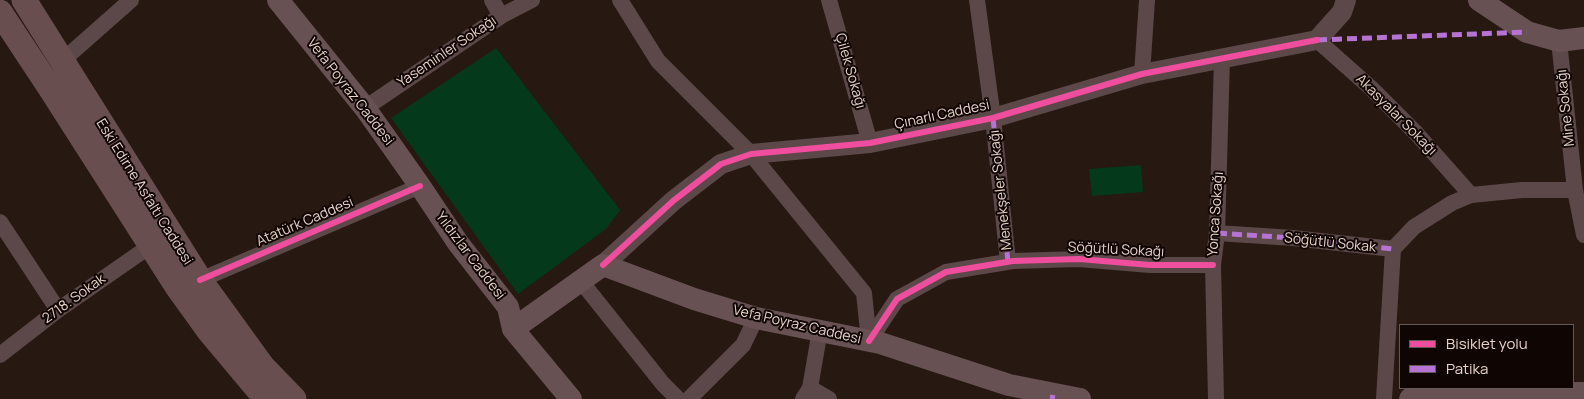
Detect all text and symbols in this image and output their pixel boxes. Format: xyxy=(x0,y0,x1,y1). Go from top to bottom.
street label: Yaseminler Sokağı xyxy=(394,13,500,91)
street label: Çilek Sokağı xyxy=(831,31,869,111)
street label: Vefa Poyraz Caddesi xyxy=(303,35,397,149)
street label: Mine Sokağı xyxy=(1554,69,1578,147)
street label: Akasyalar Sokağı xyxy=(1352,71,1440,159)
street label: Çınarlı Caddesi xyxy=(893,97,991,133)
street label: Eski Edirne Asfaltı Caddesi xyxy=(92,116,196,268)
street label: Menekşeler Sokağı xyxy=(986,129,1016,251)
street label: Yonca Sokağı xyxy=(1205,171,1227,257)
street label: Atatürk Caddesi xyxy=(254,194,356,250)
street label: Yıldızlar Caddesi xyxy=(432,209,508,303)
street label: Söğütlü Sokak xyxy=(1283,230,1377,256)
street label: Söğütlü Sokağı xyxy=(1067,239,1165,261)
street label: 2718. Sokak xyxy=(39,271,109,327)
street label: Vefa Poyraz Caddesi xyxy=(731,302,863,348)
legend xyxy=(1399,324,1574,389)
text: Bisiklet yolu xyxy=(1446,333,1528,354)
text: Patika xyxy=(1446,358,1488,379)

